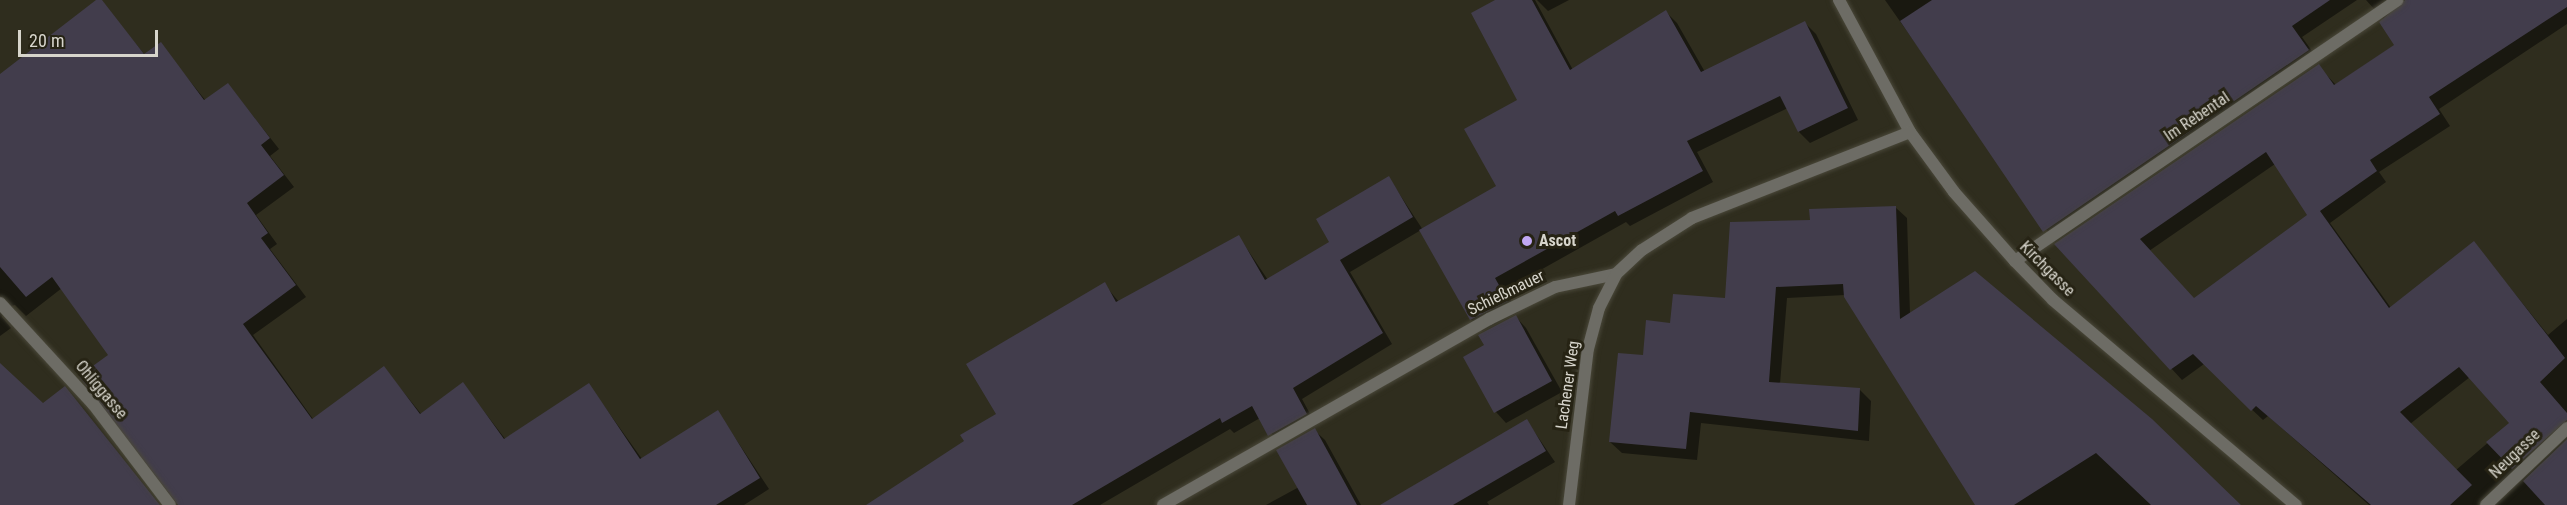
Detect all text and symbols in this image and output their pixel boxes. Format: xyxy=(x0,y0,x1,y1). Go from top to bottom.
scale bar xyxy=(21,18,160,56)
text: 20 m xyxy=(29,30,64,51)
street label: Im Rebental xyxy=(2161,88,2233,146)
place label: Ascot xyxy=(1539,231,1576,251)
marker: Ascot xyxy=(1520,234,1534,248)
street label: Kirchgasse xyxy=(2016,238,2078,300)
street label: Schießmauer xyxy=(1465,266,1547,320)
street label: Lachener Weg xyxy=(1552,340,1584,430)
street label: Ohliggasse xyxy=(71,357,131,423)
street label: Neugasse xyxy=(2486,425,2544,483)

